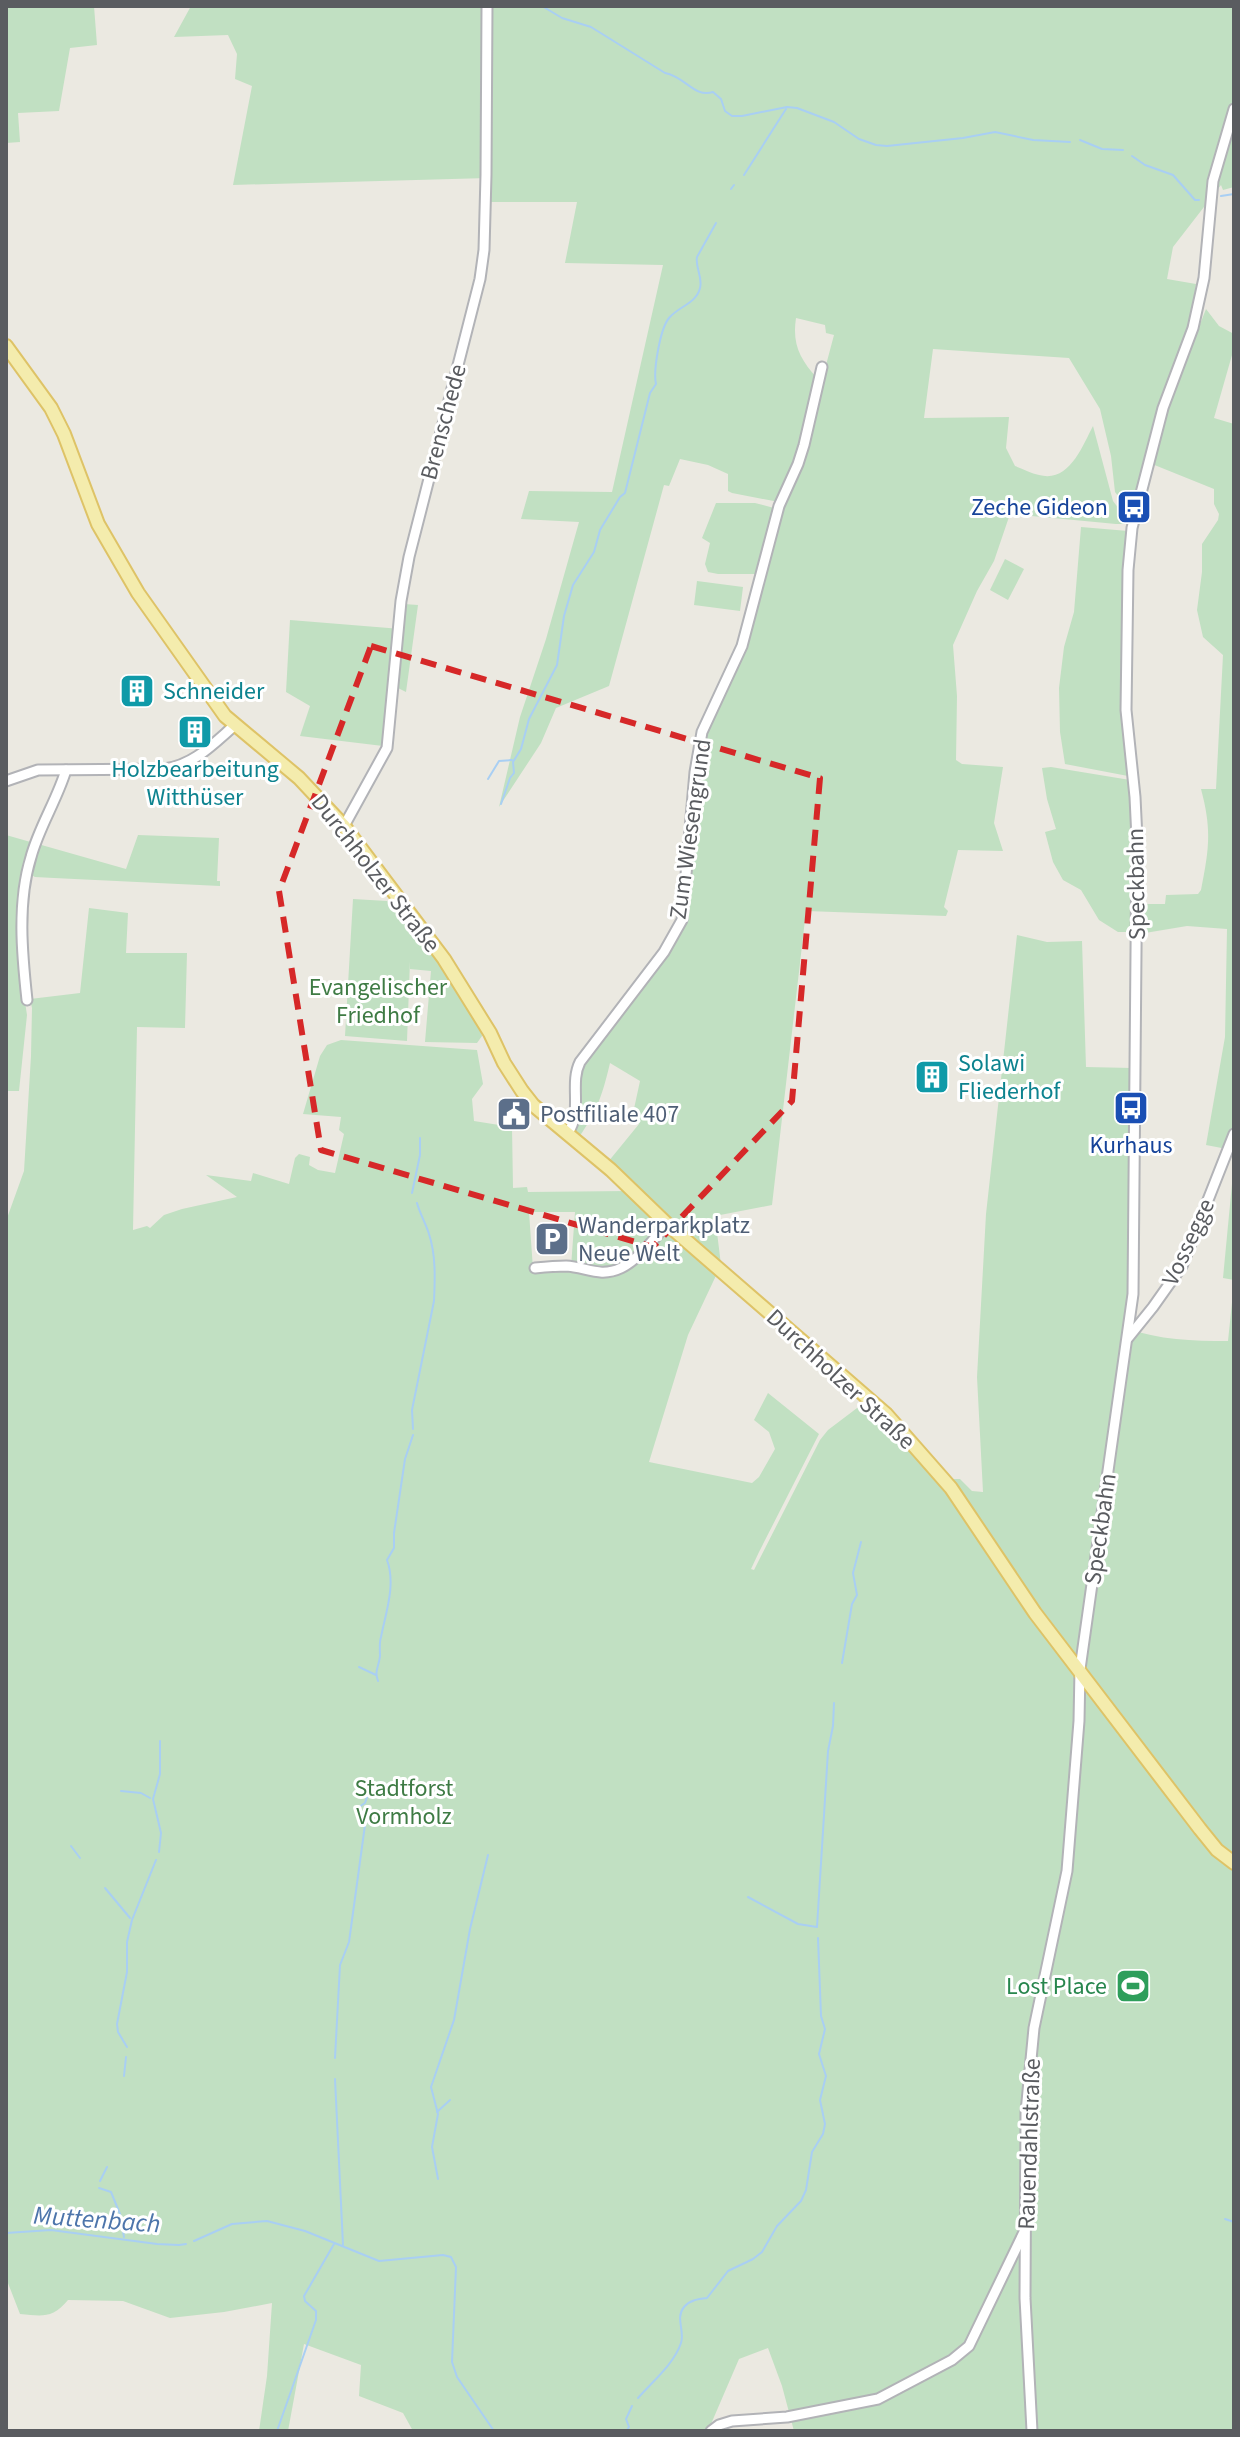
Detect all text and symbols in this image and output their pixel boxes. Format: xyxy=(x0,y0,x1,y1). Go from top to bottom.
street label: Brenschede xyxy=(411,360,476,484)
bus stop icon: Zeche Gideon xyxy=(1115,488,1153,526)
place label: Zeche Gideon xyxy=(971,490,1108,525)
building icon: Schneider xyxy=(118,672,156,710)
place label: Schneider xyxy=(163,674,265,709)
building icon: Holzbearbeitung Witthüser xyxy=(176,713,214,751)
street label: Zum Wiesengrund xyxy=(661,737,720,922)
place label: Holzbearbeitung Witthüser xyxy=(111,752,279,815)
street label: Durchholzer Straße xyxy=(302,786,449,960)
street label: Speckbahn xyxy=(1118,828,1155,940)
park label: Evangelischer Friedhof xyxy=(309,970,448,1033)
place label: Solawi Fliederhof xyxy=(958,1046,1061,1109)
building icon: Solawi Fliederhof xyxy=(913,1058,951,1096)
bus stop icon: Kurhaus xyxy=(1112,1089,1150,1127)
public building icon: Postfiliale 407 xyxy=(495,1095,533,1133)
place label: Postfiliale 407 xyxy=(540,1097,679,1132)
place label: Kurhaus xyxy=(1089,1128,1173,1163)
street label: Vossegge xyxy=(1153,1193,1224,1292)
place label: Wanderparkplatz Neue Welt xyxy=(578,1208,750,1271)
parking icon: Wanderparkplatz Neue Welt xyxy=(533,1220,571,1258)
street label: Durchholzer Straße xyxy=(758,1301,923,1458)
street label: Speckbahn xyxy=(1075,1471,1126,1587)
park label: Stadtforst Vormholz xyxy=(355,1771,453,1834)
sports icon: Lost Place xyxy=(1114,1967,1152,2005)
place label: Lost Place xyxy=(1006,1969,1107,2004)
street label: Rauendahlstraße xyxy=(1009,2058,1050,2230)
water label: Muttenbach xyxy=(32,2197,162,2242)

